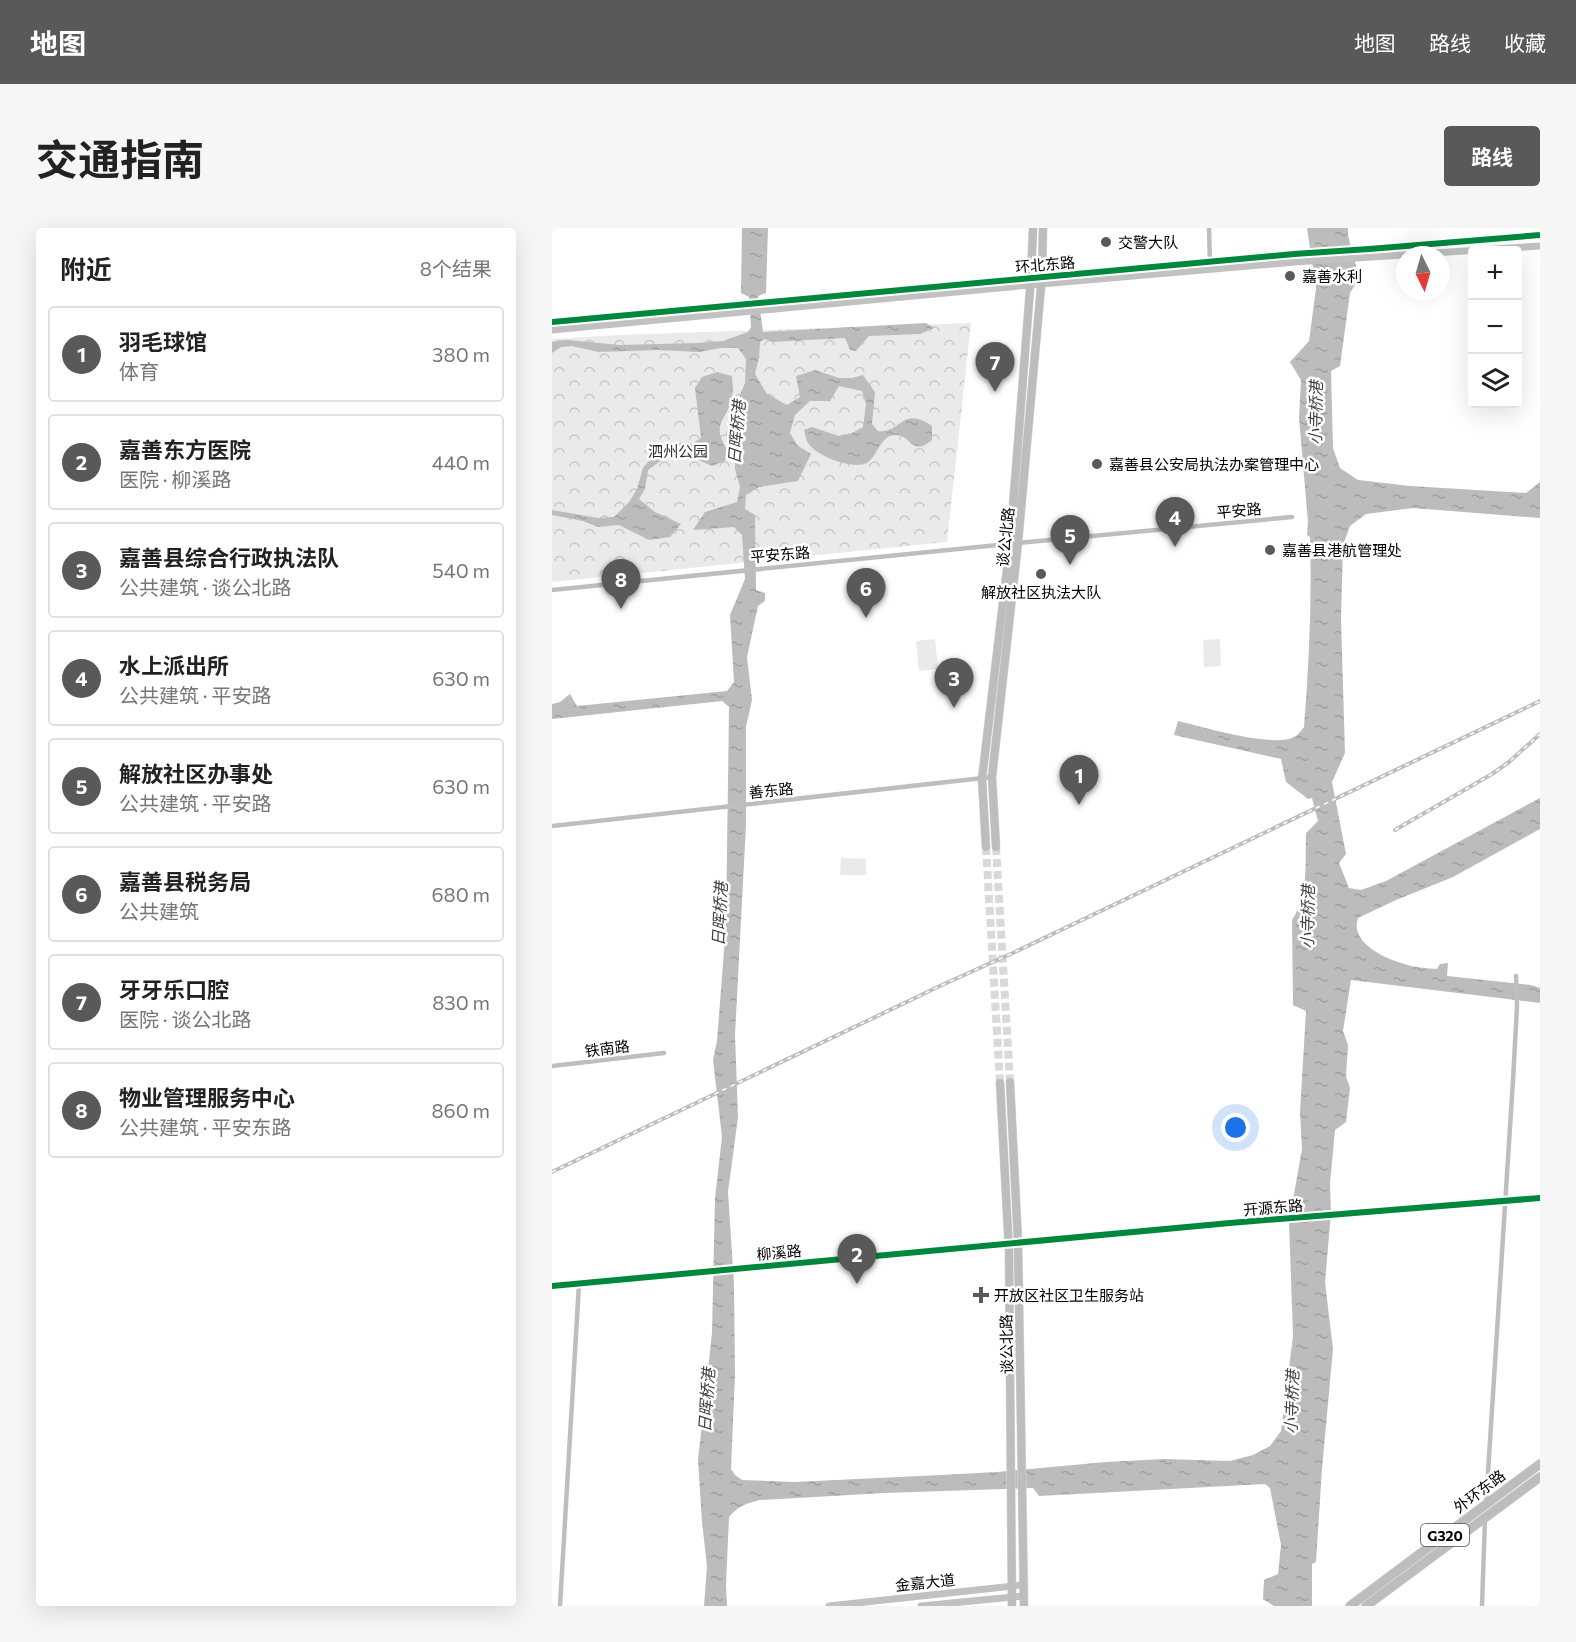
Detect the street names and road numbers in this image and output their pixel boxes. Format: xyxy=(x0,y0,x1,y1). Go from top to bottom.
street label: 环北东路 xyxy=(1014,252,1076,276)
street label: 平安路 xyxy=(1216,499,1262,521)
street label: 谈公北路 xyxy=(993,506,1017,568)
street label: 平安东路 xyxy=(749,542,811,566)
street label: 善东路 xyxy=(748,779,794,801)
street label: 铁南路 xyxy=(584,1036,630,1060)
street label: 开源东路 xyxy=(1242,1195,1304,1219)
street label: 柳溪路 xyxy=(756,1241,802,1263)
street label: 谈公北路 xyxy=(996,1314,1016,1374)
street label: 外环东路 xyxy=(1450,1466,1508,1516)
road number: G320 xyxy=(1421,1524,1469,1546)
street label: 金嘉大道 xyxy=(894,1570,956,1594)

